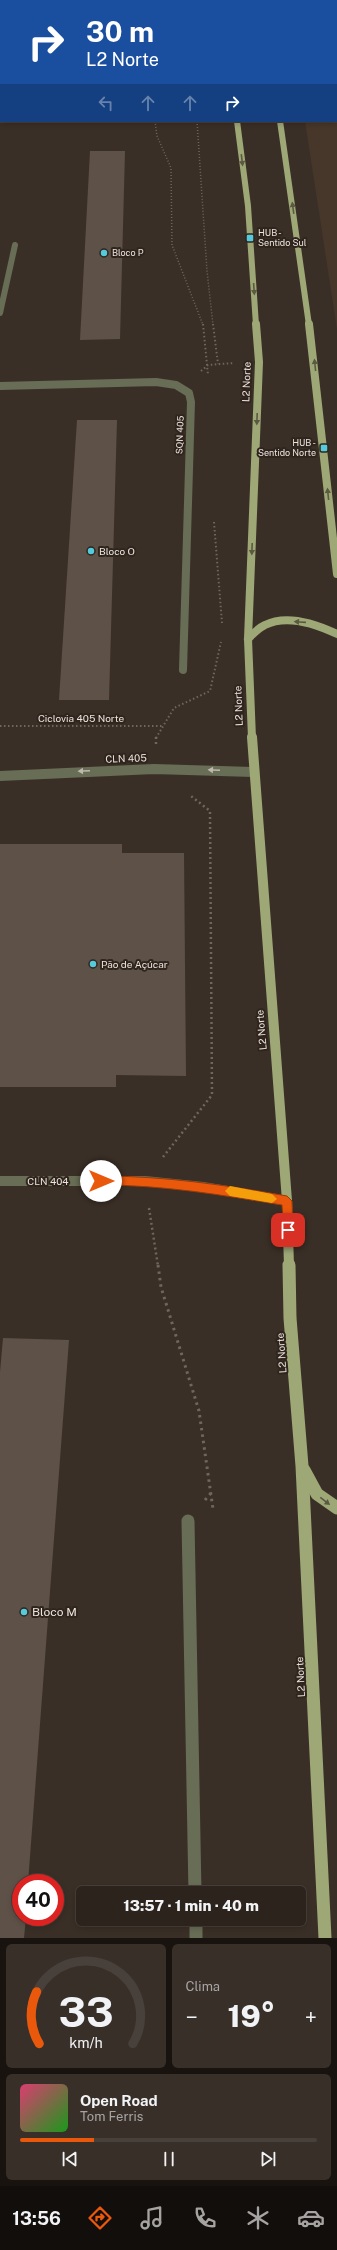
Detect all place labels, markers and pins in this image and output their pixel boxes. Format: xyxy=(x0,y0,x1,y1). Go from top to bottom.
place label: HUB - Sentido Sul xyxy=(258,227,307,248)
marker: HUB - Sentido Sul xyxy=(245,233,255,243)
place label: Bloco P xyxy=(112,247,144,258)
marker: Bloco P xyxy=(99,248,109,258)
place label: HUB - Sentido Norte xyxy=(258,437,316,458)
marker: HUB - Sentido Norte xyxy=(319,443,329,453)
place label: Bloco O xyxy=(99,545,135,557)
marker: Bloco O xyxy=(86,546,96,556)
place label: Pão de Açúcar xyxy=(101,958,168,970)
marker: Pão de Açúcar xyxy=(88,959,98,969)
pin xyxy=(271,1213,305,1247)
place label: Bloco M xyxy=(32,1605,77,1619)
marker: Bloco M xyxy=(19,1607,29,1617)

